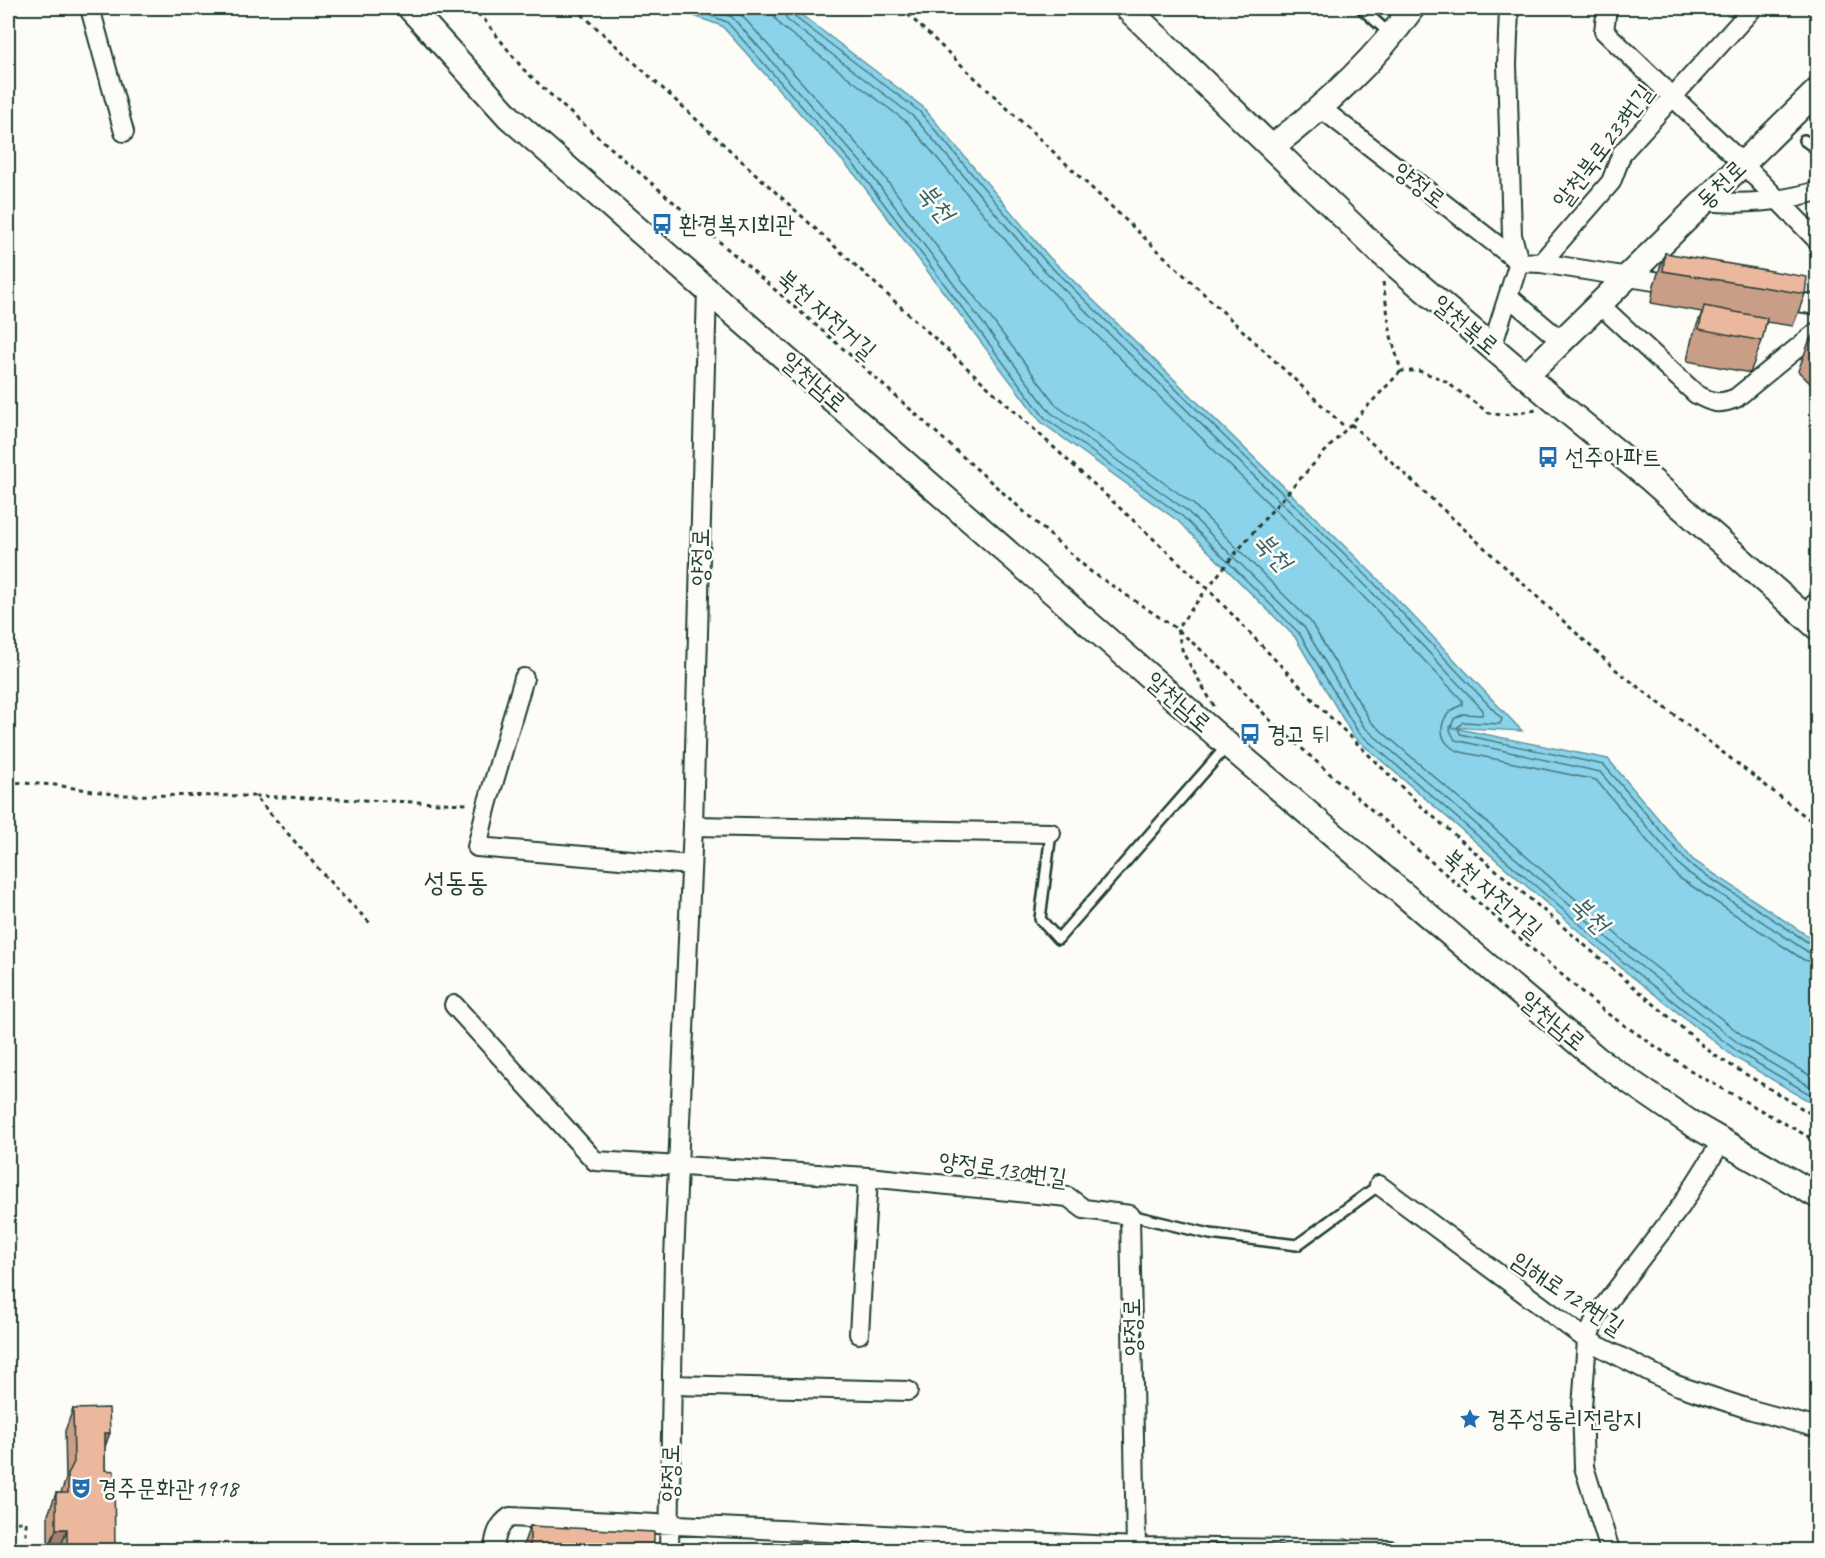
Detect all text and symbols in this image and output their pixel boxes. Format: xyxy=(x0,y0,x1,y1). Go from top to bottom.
street label: 알천북로233번길 xyxy=(1546,78,1660,214)
street label: 동천로 xyxy=(1690,153,1752,215)
street label: 양정로 xyxy=(1388,155,1452,215)
water label: 북천 xyxy=(910,176,964,231)
place label: 환경복지회관 xyxy=(679,209,795,239)
bus stop icon: 환경복지회관 xyxy=(650,212,674,236)
street label: 북천 자전거길 xyxy=(771,263,883,365)
street label: 알천북로 xyxy=(1427,289,1505,361)
street label: 알천남로 xyxy=(775,345,853,419)
place label: 선주아파트 xyxy=(1565,442,1662,472)
bus stop icon: 선주아파트 xyxy=(1536,445,1560,469)
water label: 북천 xyxy=(1246,525,1301,580)
street label: 양정로 xyxy=(684,528,716,586)
street label: 알천남로 xyxy=(1140,665,1218,739)
place label: 경고 뒤 xyxy=(1267,719,1331,749)
bus stop icon: 경고 뒤 xyxy=(1238,722,1262,746)
street label: 북천 자전거길 xyxy=(1437,842,1549,944)
district label: 성동동 xyxy=(423,865,489,899)
water label: 북천 xyxy=(1563,888,1618,943)
street label: 알천남로 xyxy=(1514,985,1592,1057)
street label: 양정로130번길 xyxy=(937,1145,1069,1193)
street label: 임해로129번길 xyxy=(1506,1245,1630,1341)
street label: 양정로 xyxy=(1116,1298,1148,1356)
place label: 경주성동리전랑지 xyxy=(1487,1404,1642,1434)
place icon: 경주성동리전랑지 xyxy=(1458,1407,1482,1431)
street label: 양정로 xyxy=(654,1444,686,1502)
place label: 경주문화관1918 xyxy=(98,1473,240,1503)
theatre icon: 경주문화관1918 xyxy=(69,1476,93,1500)

